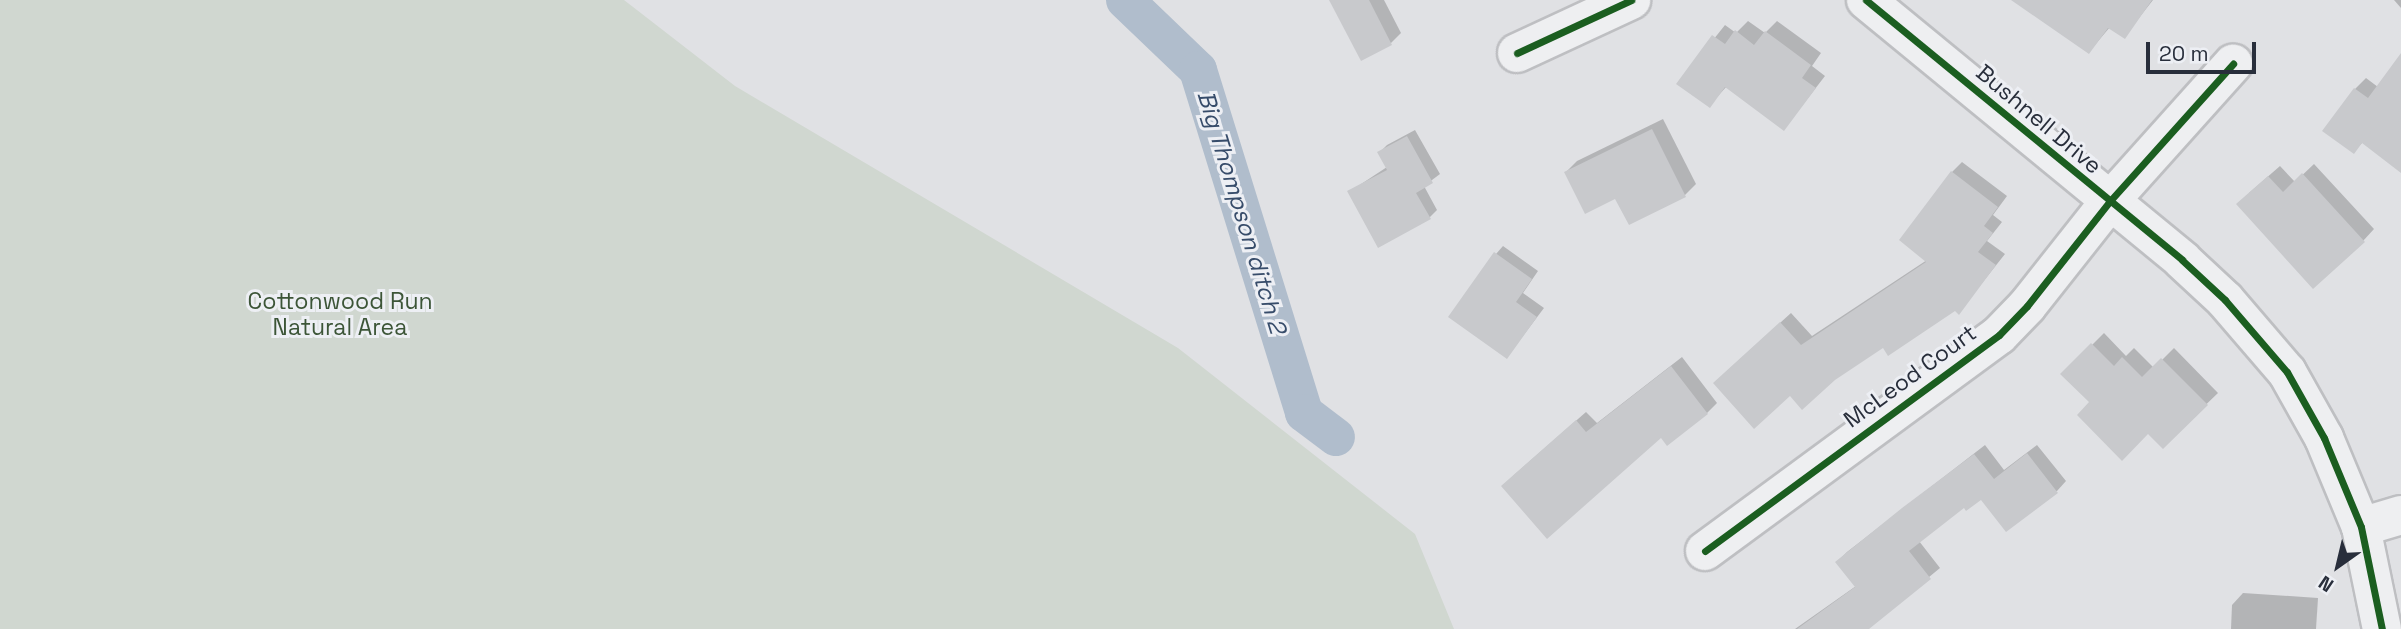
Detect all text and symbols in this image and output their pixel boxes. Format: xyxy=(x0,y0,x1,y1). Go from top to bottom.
scale bar xyxy=(2149,28,2259,72)
text: 20 m xyxy=(2159,40,2209,67)
street label: Bushnell Drive xyxy=(1971,58,2107,180)
water label: Big Thompson ditch 2 xyxy=(1191,87,1293,337)
park label: Cottonwood Run Natural Area xyxy=(247,287,433,341)
street label: McLeod Court xyxy=(1838,319,1982,433)
north arrow xyxy=(2303,531,2373,601)
text: N xyxy=(2314,570,2338,598)

